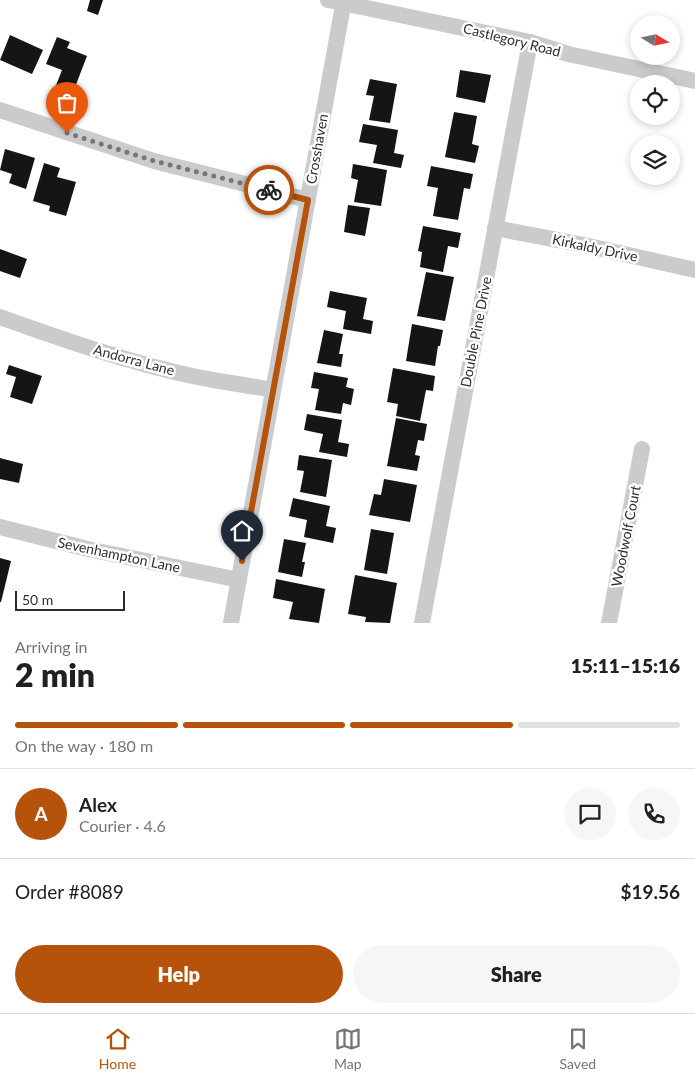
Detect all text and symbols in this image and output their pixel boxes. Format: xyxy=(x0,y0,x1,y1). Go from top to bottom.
north arrow xyxy=(630,15,680,65)
map controls xyxy=(630,15,680,185)
street label: Castlegory Road xyxy=(462,19,563,60)
button: locate xyxy=(630,75,680,125)
pin xyxy=(46,82,88,133)
icon: bag xyxy=(53,89,81,117)
street label: Crosshaven xyxy=(302,112,331,185)
button: layers xyxy=(630,135,680,185)
courier xyxy=(244,165,294,215)
icon: bike xyxy=(255,176,283,204)
street label: Kirkaldy Drive xyxy=(551,230,639,265)
street label: Double Pine Drive xyxy=(456,275,495,389)
street label: Andorra Lane xyxy=(92,341,176,378)
street label: Woodwolf Court xyxy=(607,484,644,588)
pin xyxy=(221,510,263,561)
icon: home xyxy=(228,517,256,545)
street label: Sevenhampton Lane xyxy=(56,533,182,576)
scale bar xyxy=(15,588,125,611)
text: 50 m xyxy=(22,591,53,608)
text: Arriving in xyxy=(15,637,88,656)
text: 15:11–15:16 xyxy=(571,654,680,677)
text: 2 min xyxy=(15,655,95,694)
text: On the way · 180 m xyxy=(15,736,153,755)
button: chat xyxy=(564,788,616,840)
button: phone xyxy=(628,788,680,840)
text: Alex xyxy=(79,793,117,816)
text: A xyxy=(34,802,48,825)
text: Courier · 4.6 xyxy=(79,816,166,835)
text: Order #8089 xyxy=(15,880,124,903)
text: $19.56 xyxy=(620,880,680,903)
button: Help xyxy=(15,945,343,1003)
button: Share xyxy=(353,945,680,1003)
tab: Home xyxy=(99,1025,136,1072)
tab: Map xyxy=(334,1025,362,1072)
tab: Saved xyxy=(560,1025,596,1072)

